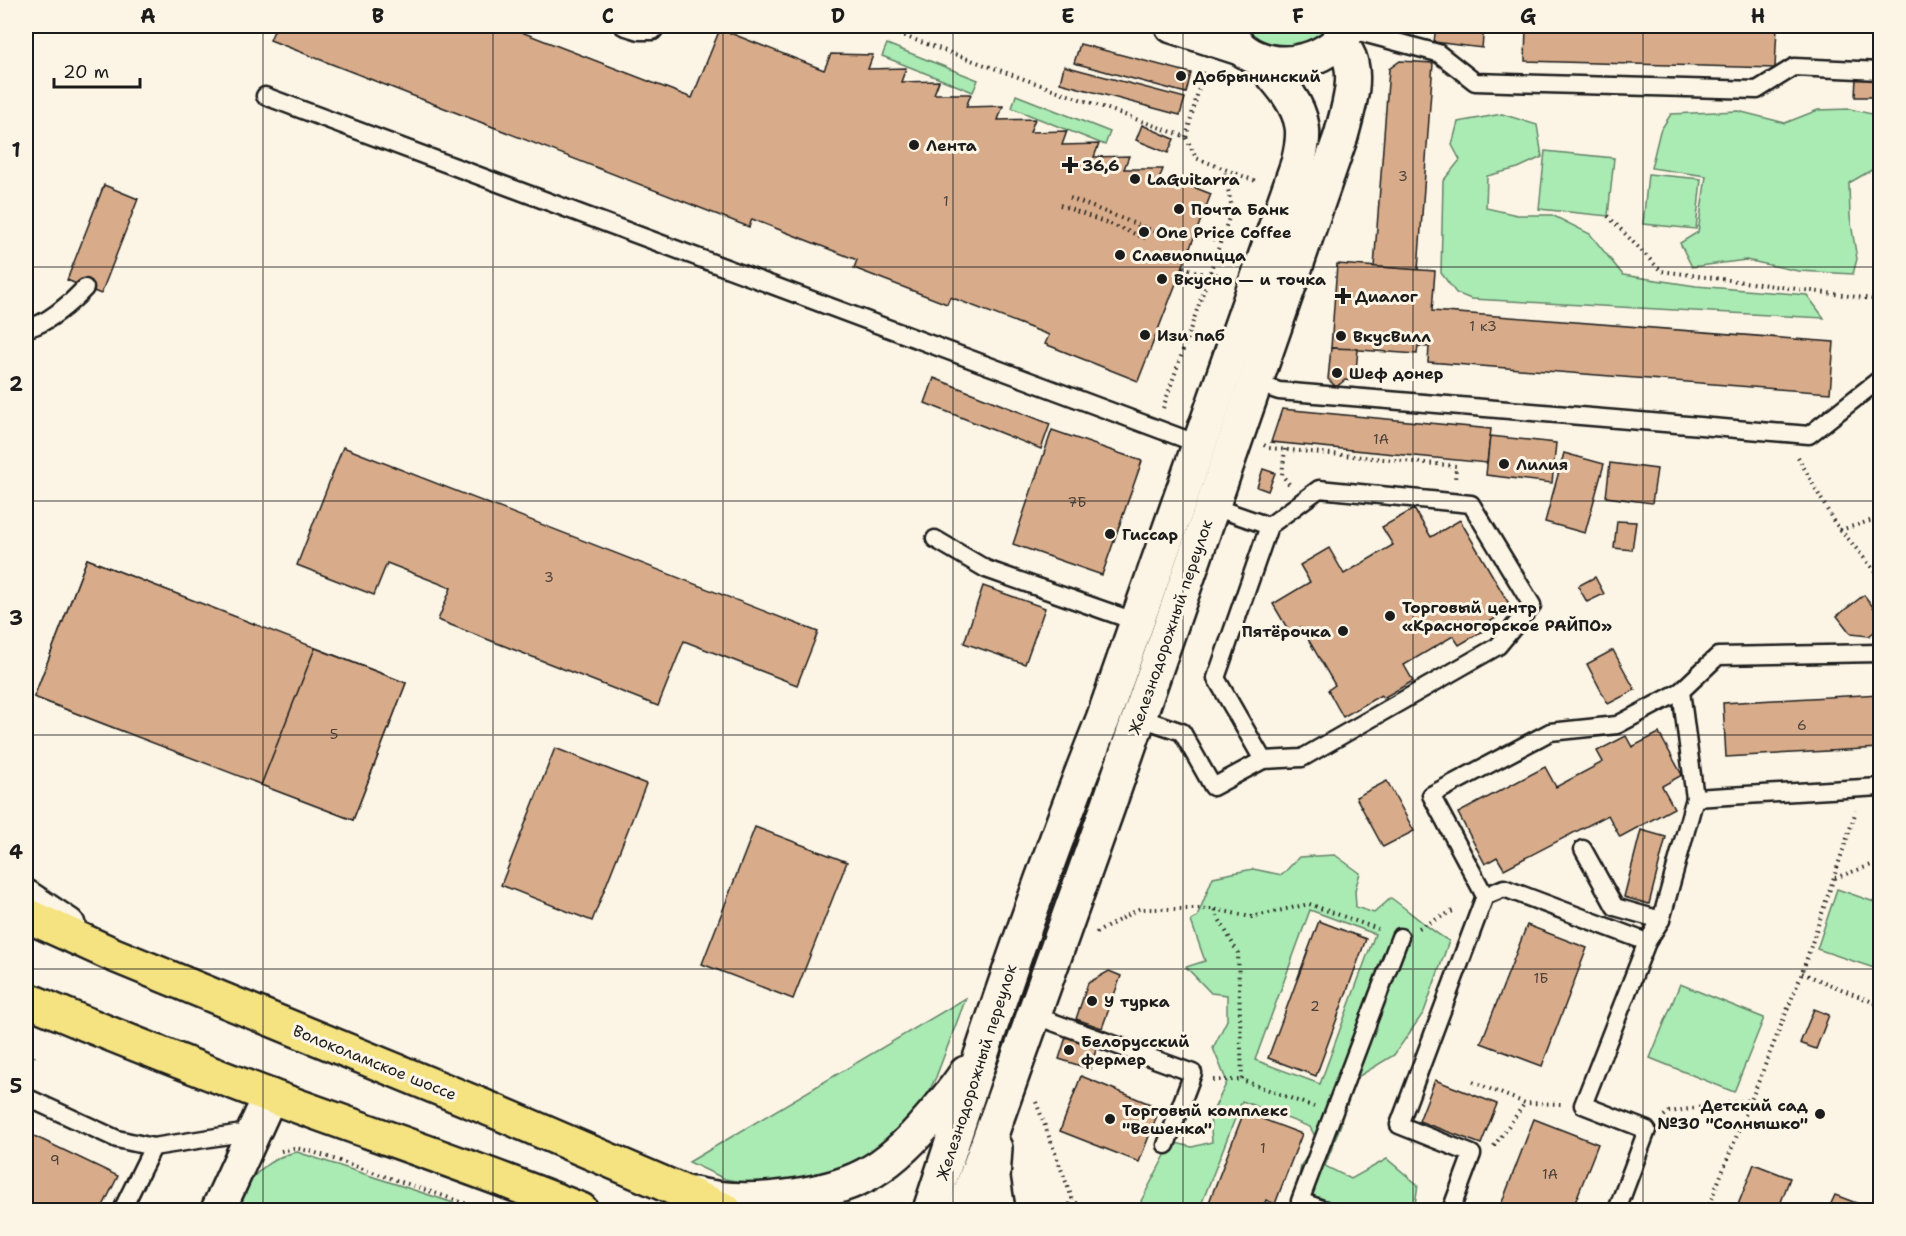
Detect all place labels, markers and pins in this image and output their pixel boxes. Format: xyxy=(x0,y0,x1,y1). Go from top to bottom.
place label: Добрынинский xyxy=(1193,66,1320,87)
marker: Добрынинский xyxy=(1174,69,1188,83)
place label: Лента xyxy=(926,135,977,156)
marker: Лента xyxy=(907,138,921,152)
place label: 36,6 xyxy=(1082,155,1119,176)
marker: 36,6 xyxy=(1063,158,1077,172)
place label: LaGuitarra xyxy=(1147,169,1240,190)
marker: LaGuitarra xyxy=(1128,172,1142,186)
place label: Почта Банк xyxy=(1191,199,1289,220)
marker: Почта Банк xyxy=(1172,202,1186,216)
place label: One Price Coffee xyxy=(1156,222,1292,243)
marker: One Price Coffee xyxy=(1137,225,1151,239)
place label: Славиопицца xyxy=(1132,245,1246,266)
marker: Славиопицца xyxy=(1113,248,1127,262)
place label: Вкусно — и точка xyxy=(1174,269,1326,290)
marker: Вкусно — и точка xyxy=(1155,272,1169,286)
place label: Диалог xyxy=(1355,286,1419,307)
marker: Диалог xyxy=(1336,289,1350,303)
place label: Изи паб xyxy=(1157,325,1225,346)
place label: ВкусВилл xyxy=(1353,326,1431,347)
marker: Изи паб xyxy=(1138,328,1152,342)
marker: ВкусВилл xyxy=(1334,329,1348,343)
place label: Шеф донер xyxy=(1349,363,1444,384)
marker: Шеф донер xyxy=(1330,366,1344,380)
place label: Лилия xyxy=(1516,454,1568,475)
marker: Лилия xyxy=(1497,457,1511,471)
place label: Гиссар xyxy=(1122,524,1179,545)
marker: Гиссар xyxy=(1103,527,1117,541)
place label: Торговый центр «Красногорское РАЙПО» xyxy=(1402,597,1612,636)
marker: Торговый центр «Красногорское РАЙПО» xyxy=(1383,609,1397,623)
place label: Пятёрочка xyxy=(1242,621,1331,642)
marker: Пятёрочка xyxy=(1336,624,1350,638)
place label: У турка xyxy=(1104,991,1170,1012)
marker: У турка xyxy=(1085,994,1099,1008)
place label: Белорусский фермер xyxy=(1081,1031,1189,1070)
marker: Белорусский фермер xyxy=(1062,1043,1076,1057)
place label: Детский сад №30 "Солнышко" xyxy=(1657,1095,1809,1134)
place label: Торговый комплекс "Вешенка" xyxy=(1122,1100,1288,1139)
marker: Детский сад №30 "Солнышко" xyxy=(1813,1107,1827,1121)
marker: Торговый комплекс "Вешенка" xyxy=(1103,1112,1117,1126)

